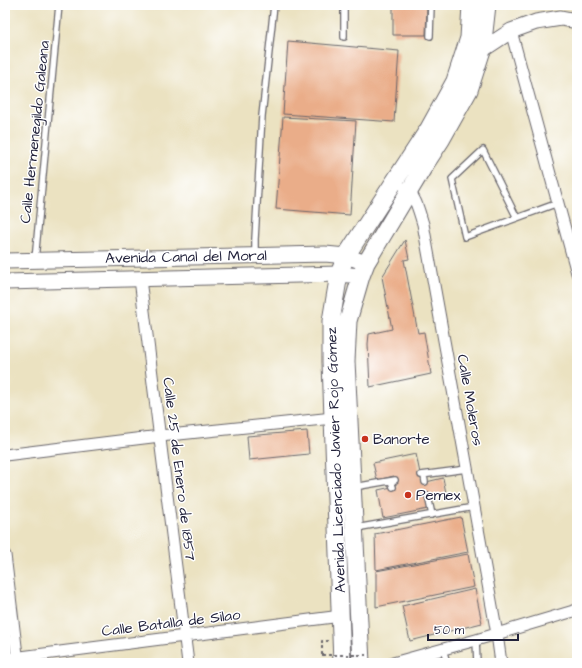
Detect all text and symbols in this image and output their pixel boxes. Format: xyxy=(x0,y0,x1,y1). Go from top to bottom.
street label: Calle Hermenegildo Galeana xyxy=(15,39,56,225)
street label: Avenida Canal del Moral xyxy=(105,245,267,269)
street label: Avenida Licenciado Javier Rojo Gómez xyxy=(321,326,351,593)
street label: Calle Moleros xyxy=(452,353,488,448)
street label: Calle 25 de Enero de 1857 xyxy=(157,376,201,562)
place label: Banorte xyxy=(373,429,430,450)
marker: Banorte xyxy=(360,434,370,444)
place label: Pemex xyxy=(416,485,461,506)
marker: Pemex xyxy=(403,490,413,500)
street label: Calle Batalla de Silao xyxy=(100,604,242,642)
scale bar xyxy=(428,616,518,642)
text: 50 m xyxy=(434,622,465,639)

